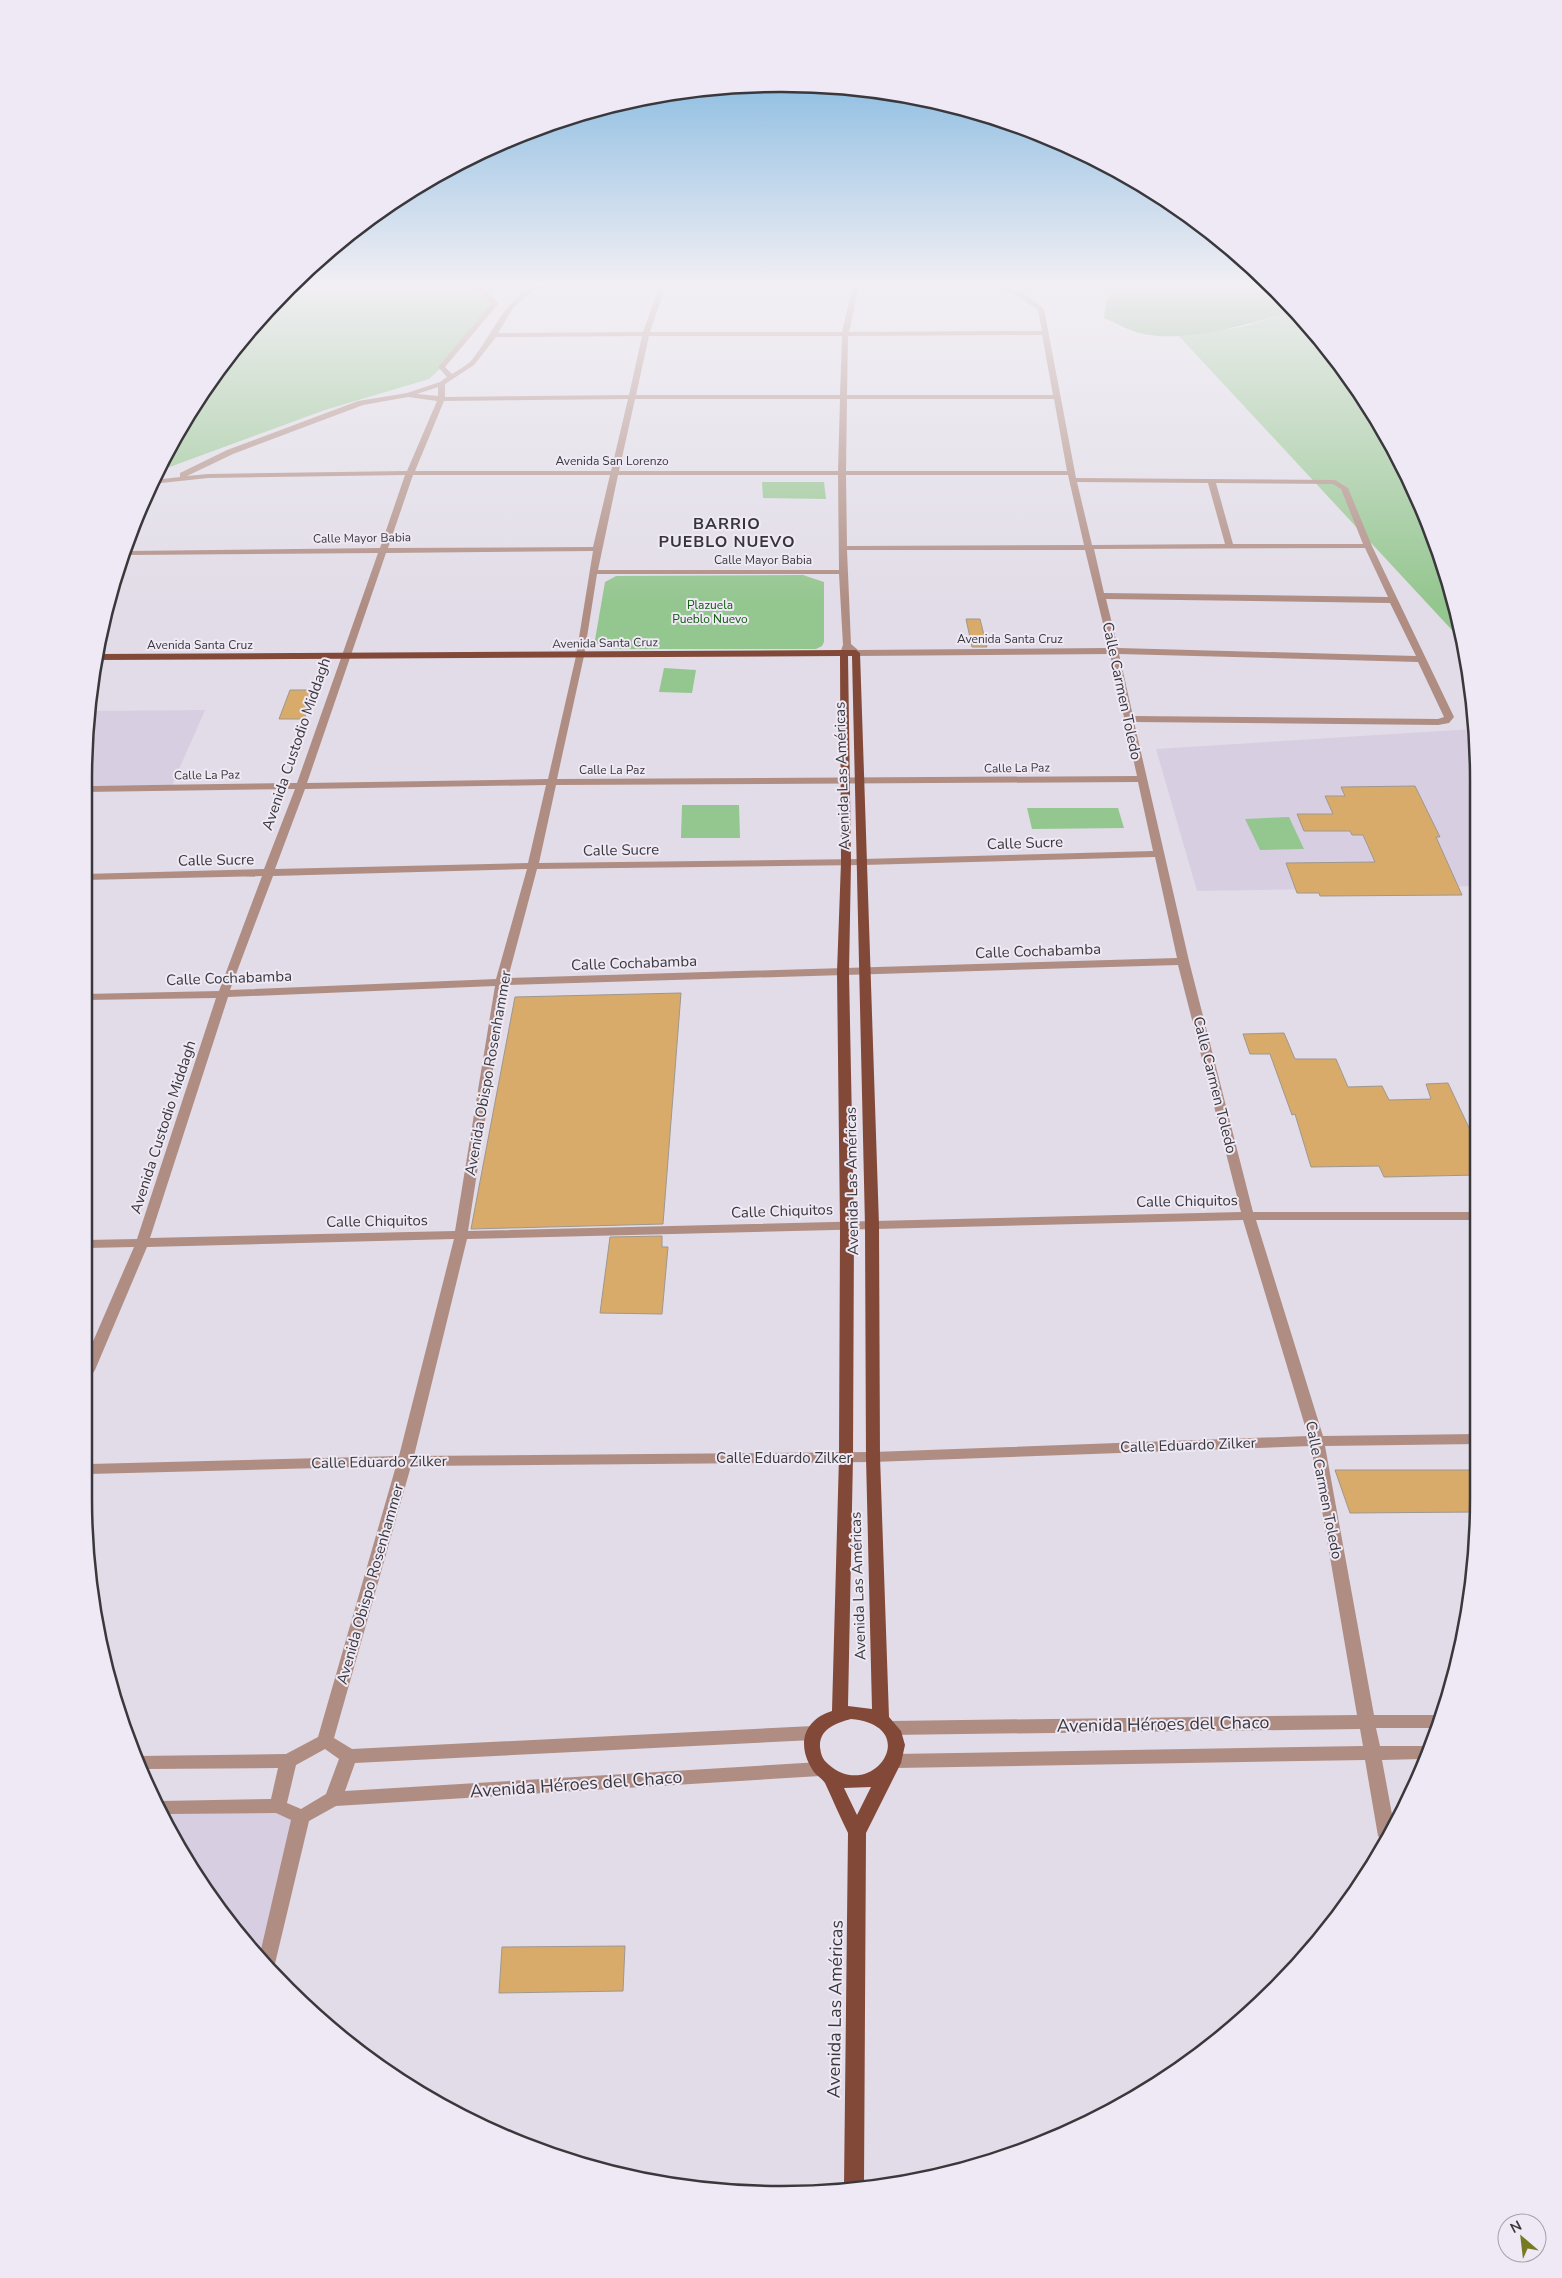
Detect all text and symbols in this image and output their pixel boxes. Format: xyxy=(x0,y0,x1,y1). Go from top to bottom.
street label: Avenida San Lorenzo xyxy=(555,453,669,469)
district label: BARRIO PUEBLO NUEVO xyxy=(658,513,796,553)
street label: Calle Mayor Babia xyxy=(313,529,411,547)
street label: Calle Mayor Babia xyxy=(714,552,812,568)
park label: Plazuela Pueblo Nuevo xyxy=(672,597,748,627)
street label: Calle Carmen Toledo xyxy=(1098,620,1146,762)
street label: Avenida Santa Cruz xyxy=(957,631,1063,647)
street label: Avenida Santa Cruz xyxy=(552,634,658,652)
street label: Avenida Santa Cruz xyxy=(147,637,253,653)
street label: Avenida Custodio Middagh xyxy=(257,655,335,833)
street label: Avenida Las Américas xyxy=(829,701,855,851)
street label: Calle La Paz xyxy=(984,759,1051,777)
street label: Calle La Paz xyxy=(579,762,645,778)
street label: Calle La Paz xyxy=(174,766,241,784)
street label: Calle Sucre xyxy=(987,832,1063,854)
street label: Calle Sucre xyxy=(583,839,659,861)
street label: Calle Sucre xyxy=(178,849,254,871)
street label: Calle Cochabamba xyxy=(975,939,1101,963)
street label: Calle Cochabamba xyxy=(571,951,697,975)
street label: Calle Cochabamba xyxy=(166,966,292,990)
street label: Avenida Obispo Rosenhammer xyxy=(460,968,516,1177)
street label: Calle Carmen Toledo xyxy=(1188,1014,1242,1156)
street label: Avenida Custodio Middagh xyxy=(125,1038,201,1216)
street label: Avenida Las Américas xyxy=(841,1107,863,1255)
street label: Calle Chiquitos xyxy=(1136,1190,1238,1212)
street label: Calle Chiquitos xyxy=(731,1199,833,1223)
street label: Calle Chiquitos xyxy=(326,1210,428,1232)
street label: Calle Carmen Toledo xyxy=(1301,1419,1347,1561)
street label: Calle Eduardo Zilker xyxy=(1120,1433,1257,1457)
street label: Calle Eduardo Zilker xyxy=(716,1448,853,1468)
street label: Calle Eduardo Zilker xyxy=(311,1451,448,1473)
street label: Avenida Obispo Rosenhammer xyxy=(332,1481,408,1687)
street label: Avenida Las Américas xyxy=(845,1511,871,1661)
street label: Avenida Héroes del Chaco xyxy=(1056,1710,1270,1738)
street label: Avenida Héroes del Chaco xyxy=(469,1765,683,1803)
street label: Avenida Las Américas xyxy=(821,1920,849,2098)
north arrow xyxy=(1497,2213,1547,2263)
text: N xyxy=(1507,2216,1525,2238)

